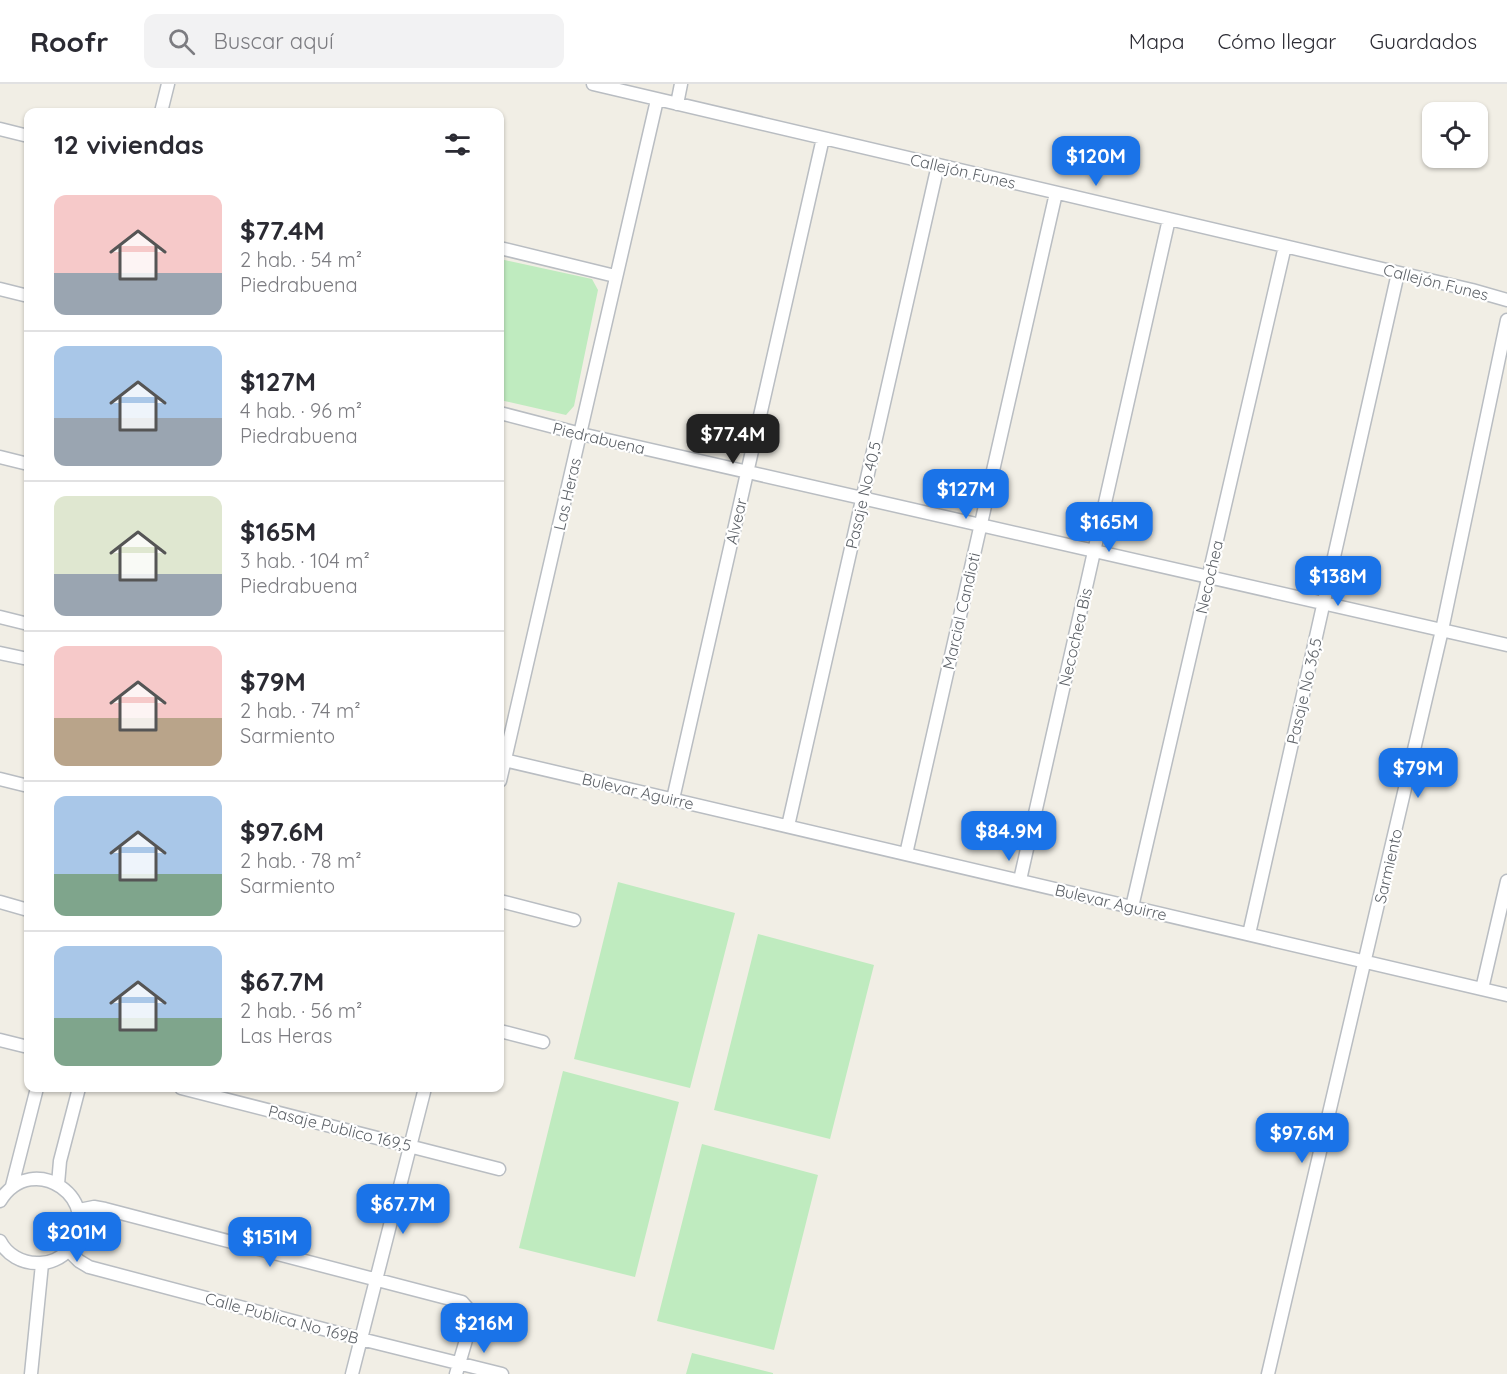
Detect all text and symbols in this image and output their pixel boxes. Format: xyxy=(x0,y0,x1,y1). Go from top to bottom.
search box xyxy=(144,14,564,68)
text: Roofr xyxy=(30,24,108,59)
icon: search xyxy=(165,25,198,58)
text: Buscar aquí xyxy=(213,27,334,55)
text: Mapa xyxy=(1129,28,1184,54)
text: Cómo llegar xyxy=(1217,28,1336,54)
text: Guardados xyxy=(1369,28,1477,54)
map controls xyxy=(1422,102,1488,168)
button: locate xyxy=(1422,102,1488,168)
text: 12 viviendas xyxy=(54,128,204,161)
icon: filters xyxy=(441,128,474,161)
pin: $120M xyxy=(1054,136,1138,187)
text: $120M xyxy=(1066,143,1126,168)
street label: Callejón Funes xyxy=(908,149,1018,193)
text: $77.4M xyxy=(240,214,325,247)
icon: home xyxy=(102,219,174,291)
text: 2 hab. · 54 m² xyxy=(240,247,362,272)
street label: Callejón Funes xyxy=(1381,259,1491,305)
text: Piedrabuena xyxy=(240,272,358,297)
text: $127M xyxy=(240,365,316,398)
icon: home xyxy=(102,370,174,442)
text: 4 hab. · 96 m² xyxy=(240,398,362,423)
pin: $77.4M xyxy=(684,414,782,465)
street label: Piedrabuena xyxy=(551,418,647,458)
text: $77.4M xyxy=(700,421,766,446)
text: Piedrabuena xyxy=(240,423,358,448)
street label: Pasaje No 40,5 xyxy=(841,439,885,551)
street label: Las Heras xyxy=(549,456,585,532)
pin: $127M xyxy=(924,469,1008,520)
text: $127M xyxy=(937,476,995,501)
street label: Alvear xyxy=(721,496,751,546)
pin: $165M xyxy=(1067,502,1151,553)
text: $165M xyxy=(1080,509,1138,534)
text: $165M xyxy=(240,515,316,548)
icon: home xyxy=(102,520,174,592)
street label: Necochea xyxy=(1191,538,1227,616)
text: 3 hab. · 104 m² xyxy=(240,548,370,573)
street label: Marcial Candioti xyxy=(938,551,984,671)
pin: $138M xyxy=(1296,556,1380,607)
text: $138M xyxy=(1309,563,1367,588)
text: Piedrabuena xyxy=(240,573,358,598)
street label: Necochea Bis xyxy=(1054,586,1096,688)
street label: Pasaje No 36,5 xyxy=(1282,636,1326,746)
text: $79M xyxy=(240,665,306,698)
icon: home xyxy=(102,670,174,742)
text: 2 hab. · 74 m² xyxy=(240,698,361,723)
text: Sarmiento xyxy=(240,723,335,748)
pin: $79M xyxy=(1382,748,1454,799)
text: $79M xyxy=(1393,755,1443,780)
street label: Bulevar Aguirre xyxy=(580,768,696,814)
pin: $84.9M xyxy=(960,811,1058,862)
text: $97.6M xyxy=(240,815,324,848)
text: $84.9M xyxy=(975,818,1043,843)
icon: home xyxy=(102,820,174,892)
street label: Sarmiento xyxy=(1370,827,1406,905)
text: 2 hab. · 78 m² xyxy=(240,848,362,873)
text: Sarmiento xyxy=(240,873,335,898)
street label: Bulevar Aguirre xyxy=(1053,879,1169,925)
text: $67.7M xyxy=(240,965,324,998)
icon: home xyxy=(102,970,174,1042)
text: 2 hab. · 56 m² xyxy=(240,998,362,1023)
text: Las Heras xyxy=(240,1023,332,1048)
street label: Pasaje Publico 169,5 xyxy=(266,1101,414,1155)
pin: $97.6M xyxy=(1253,1113,1351,1164)
text: $97.6M xyxy=(1270,1120,1334,1145)
pin: $67.7M xyxy=(354,1184,452,1235)
text: $67.7M xyxy=(371,1191,435,1216)
pin: $201M xyxy=(35,1212,119,1263)
pin: $151M xyxy=(228,1217,312,1268)
text: $201M xyxy=(47,1219,107,1244)
text: $151M xyxy=(242,1224,298,1249)
street label: Calle Publica No 169B xyxy=(203,1288,361,1348)
pin: $216M xyxy=(442,1303,526,1354)
text: $216M xyxy=(455,1310,513,1335)

